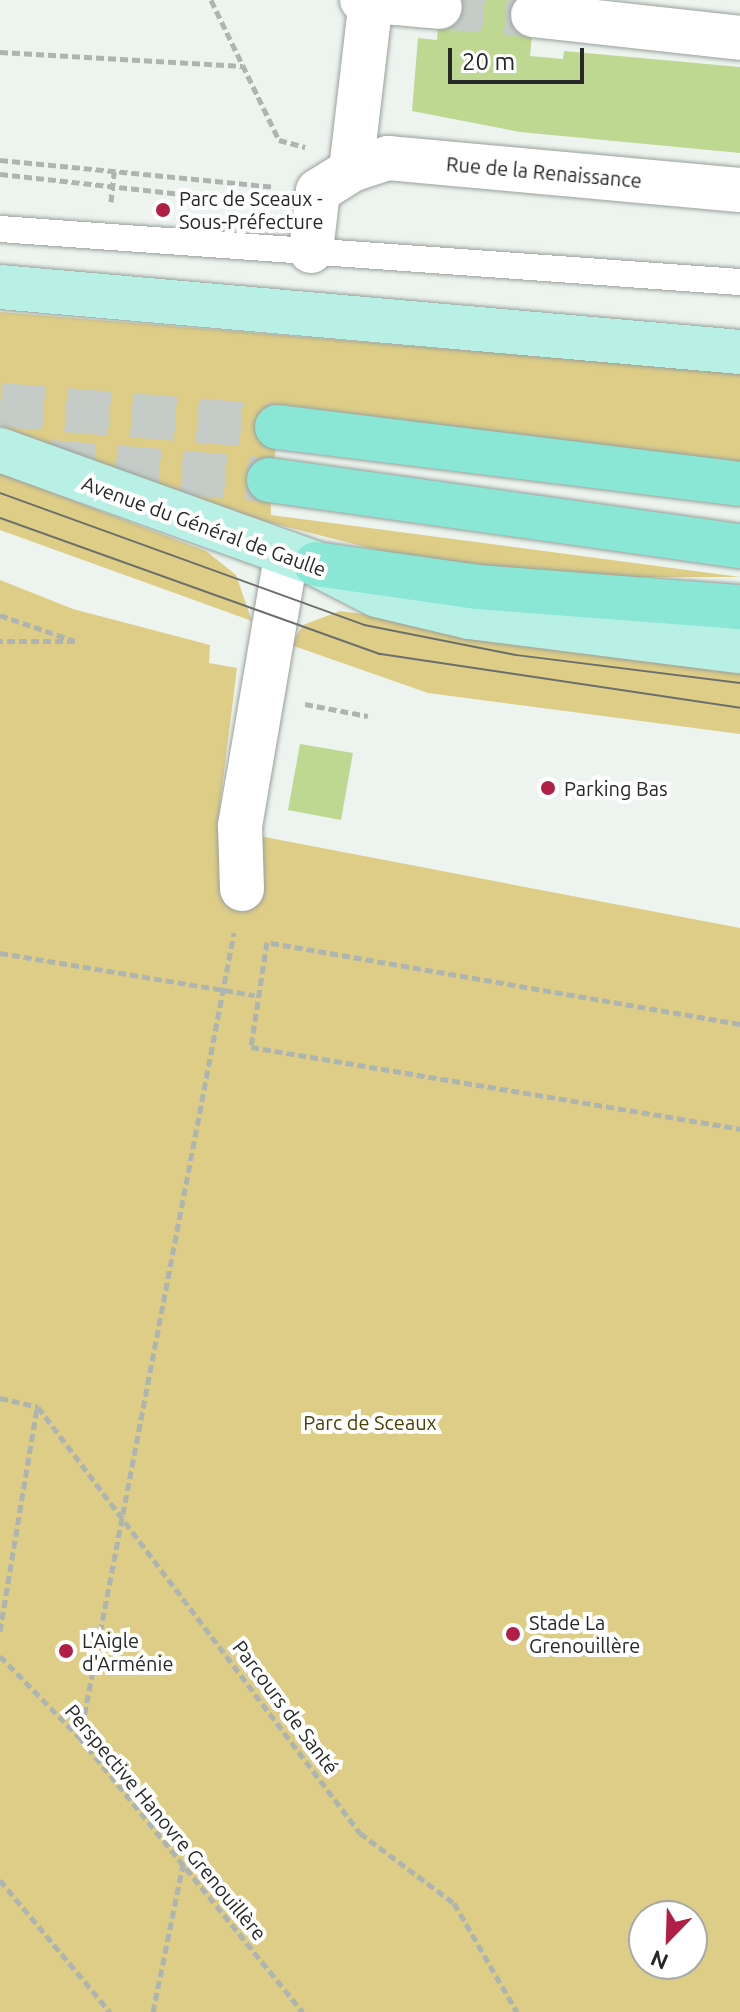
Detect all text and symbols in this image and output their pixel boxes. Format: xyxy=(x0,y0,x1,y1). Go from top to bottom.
scale bar xyxy=(452,32,588,82)
text: 20 m xyxy=(462,48,515,75)
street label: Rue de la Renaissance xyxy=(445,151,643,193)
place label: Parc de Sceaux - Sous-Préfecture xyxy=(179,186,323,233)
marker: Parc de Sceaux - Sous-Préfecture xyxy=(154,201,172,219)
street label: Avenue du Général de Gaulle xyxy=(79,471,329,581)
place label: Parking Bas xyxy=(564,776,668,800)
marker: Parking Bas xyxy=(539,779,557,797)
park label: Parc de Sceaux xyxy=(303,1410,437,1434)
place label: Stade La Grenouillère xyxy=(529,1610,640,1657)
marker: Stade La Grenouillère xyxy=(504,1625,522,1643)
place label: L'Aigle d'Arménie xyxy=(82,1628,173,1675)
street label: Parcours de Santé xyxy=(228,1635,344,1779)
marker: L'Aigle d'Arménie xyxy=(57,1642,75,1660)
street label: Perspective Hanovre Grenouillère xyxy=(60,1699,272,1945)
north arrow xyxy=(628,1900,708,1980)
text: N xyxy=(647,1946,672,1975)

